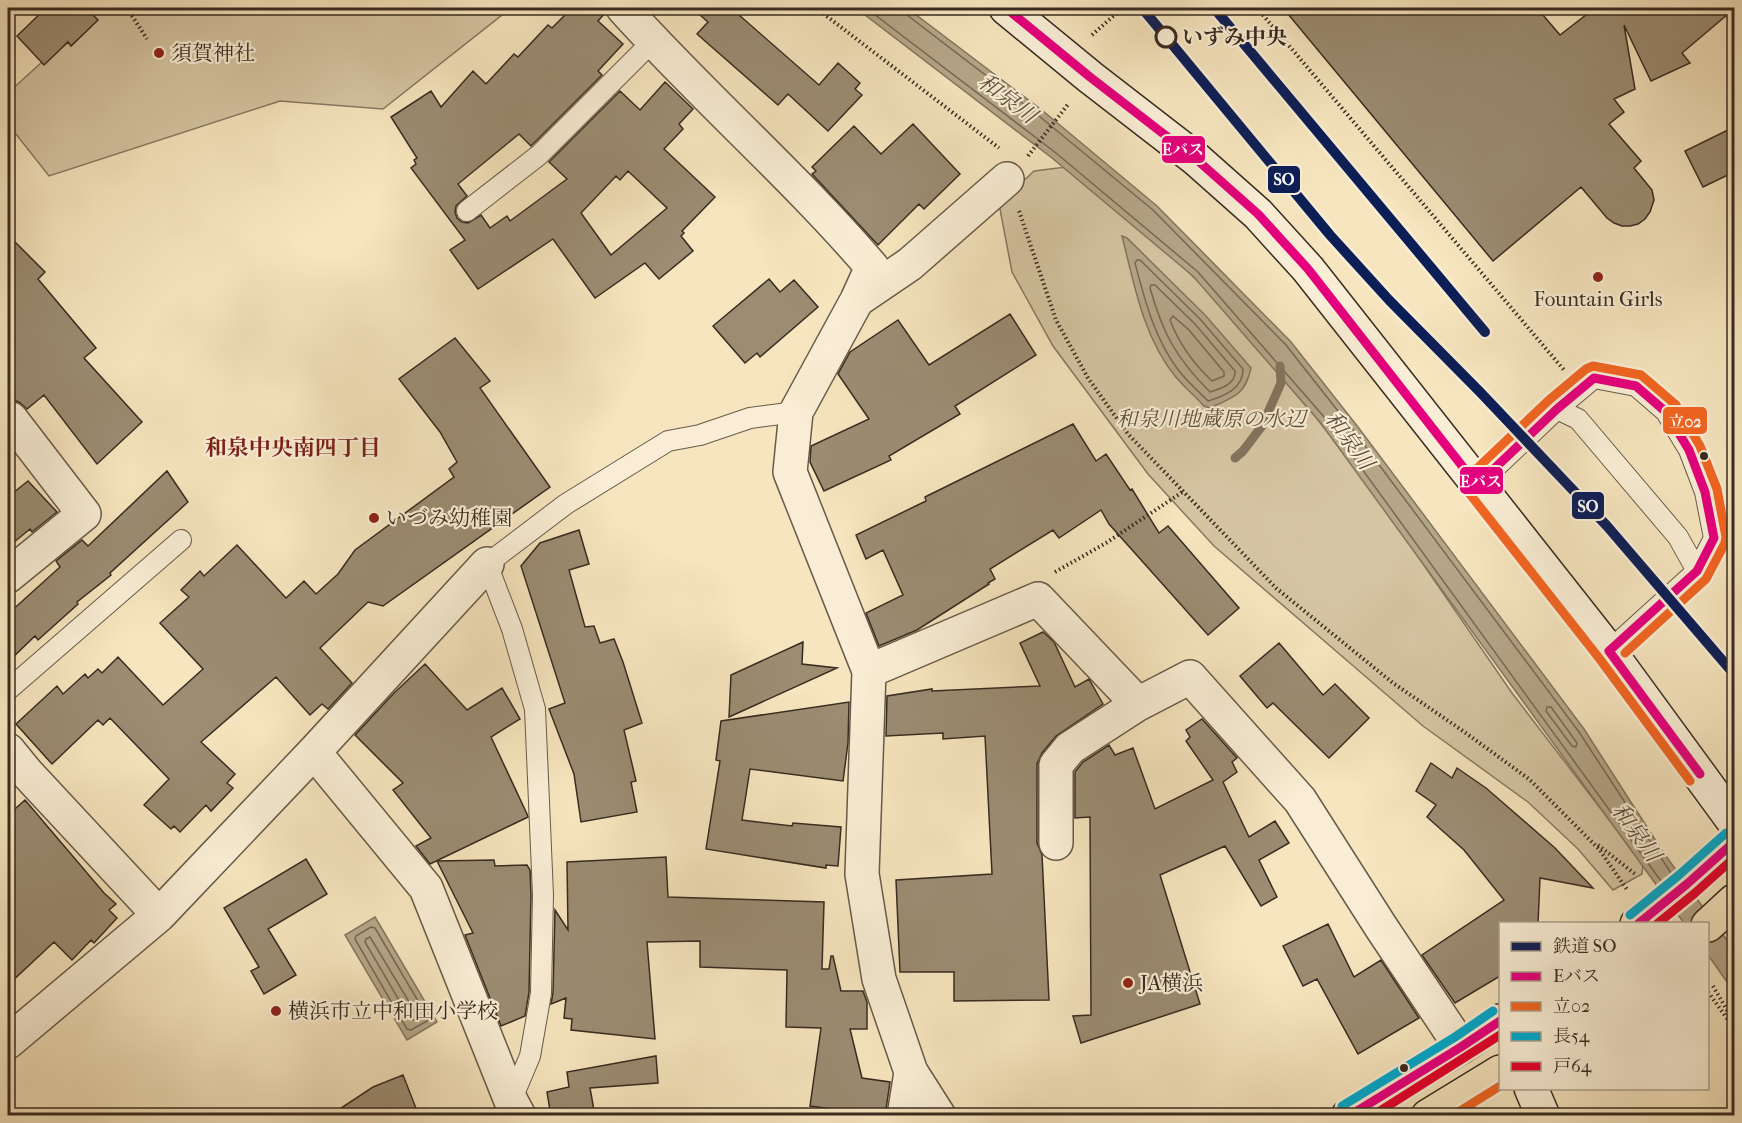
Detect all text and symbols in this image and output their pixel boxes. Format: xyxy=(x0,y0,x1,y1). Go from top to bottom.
place label: いずみ中央 xyxy=(1182,25,1287,49)
marker: いずみ中央 xyxy=(1155,26,1177,48)
place label: 須賀神社 xyxy=(171,41,255,65)
marker: 須賀神社 xyxy=(152,46,166,60)
water label: 和泉川 xyxy=(973,69,1043,130)
line badge: Eバス xyxy=(1161,135,1206,164)
text: Eバス xyxy=(1162,140,1204,159)
line badge: SO xyxy=(1267,165,1301,194)
text: SO xyxy=(1274,170,1295,189)
marker: Fountain Girls xyxy=(1591,270,1605,284)
place label: Fountain Girls xyxy=(1533,287,1663,311)
water label: 和泉川 xyxy=(1319,406,1380,477)
line badge: 立02 xyxy=(1662,406,1708,435)
park label: 和泉川地蔵原の水辺 xyxy=(1117,407,1308,431)
text: 立02 xyxy=(1668,412,1702,431)
district label: 和泉中央南四丁目 xyxy=(205,435,381,461)
unlabelled marker xyxy=(1698,450,1710,462)
line badge: Eバス xyxy=(1459,466,1504,495)
text: Eバス xyxy=(1460,472,1502,491)
line badge: SO xyxy=(1571,491,1605,520)
text: SO xyxy=(1578,497,1599,516)
place label: いづみ幼稚園 xyxy=(386,506,512,530)
marker: いづみ幼稚園 xyxy=(367,511,381,525)
water label: 和泉川 xyxy=(1606,798,1667,869)
legend xyxy=(1499,922,1709,1090)
text: 鉄道 SO xyxy=(1553,936,1616,957)
text: Eバス xyxy=(1553,966,1600,987)
place label: JA横浜 xyxy=(1138,971,1203,995)
marker: JA横浜 xyxy=(1121,976,1135,990)
text: 立02 xyxy=(1553,996,1590,1017)
place label: 横浜市立中和田小学校 xyxy=(288,999,498,1023)
marker: 横浜市立中和田小学校 xyxy=(269,1004,283,1018)
text: 長54 xyxy=(1553,1026,1590,1047)
text: 戸64 xyxy=(1553,1056,1592,1077)
unlabelled marker xyxy=(1398,1062,1410,1074)

